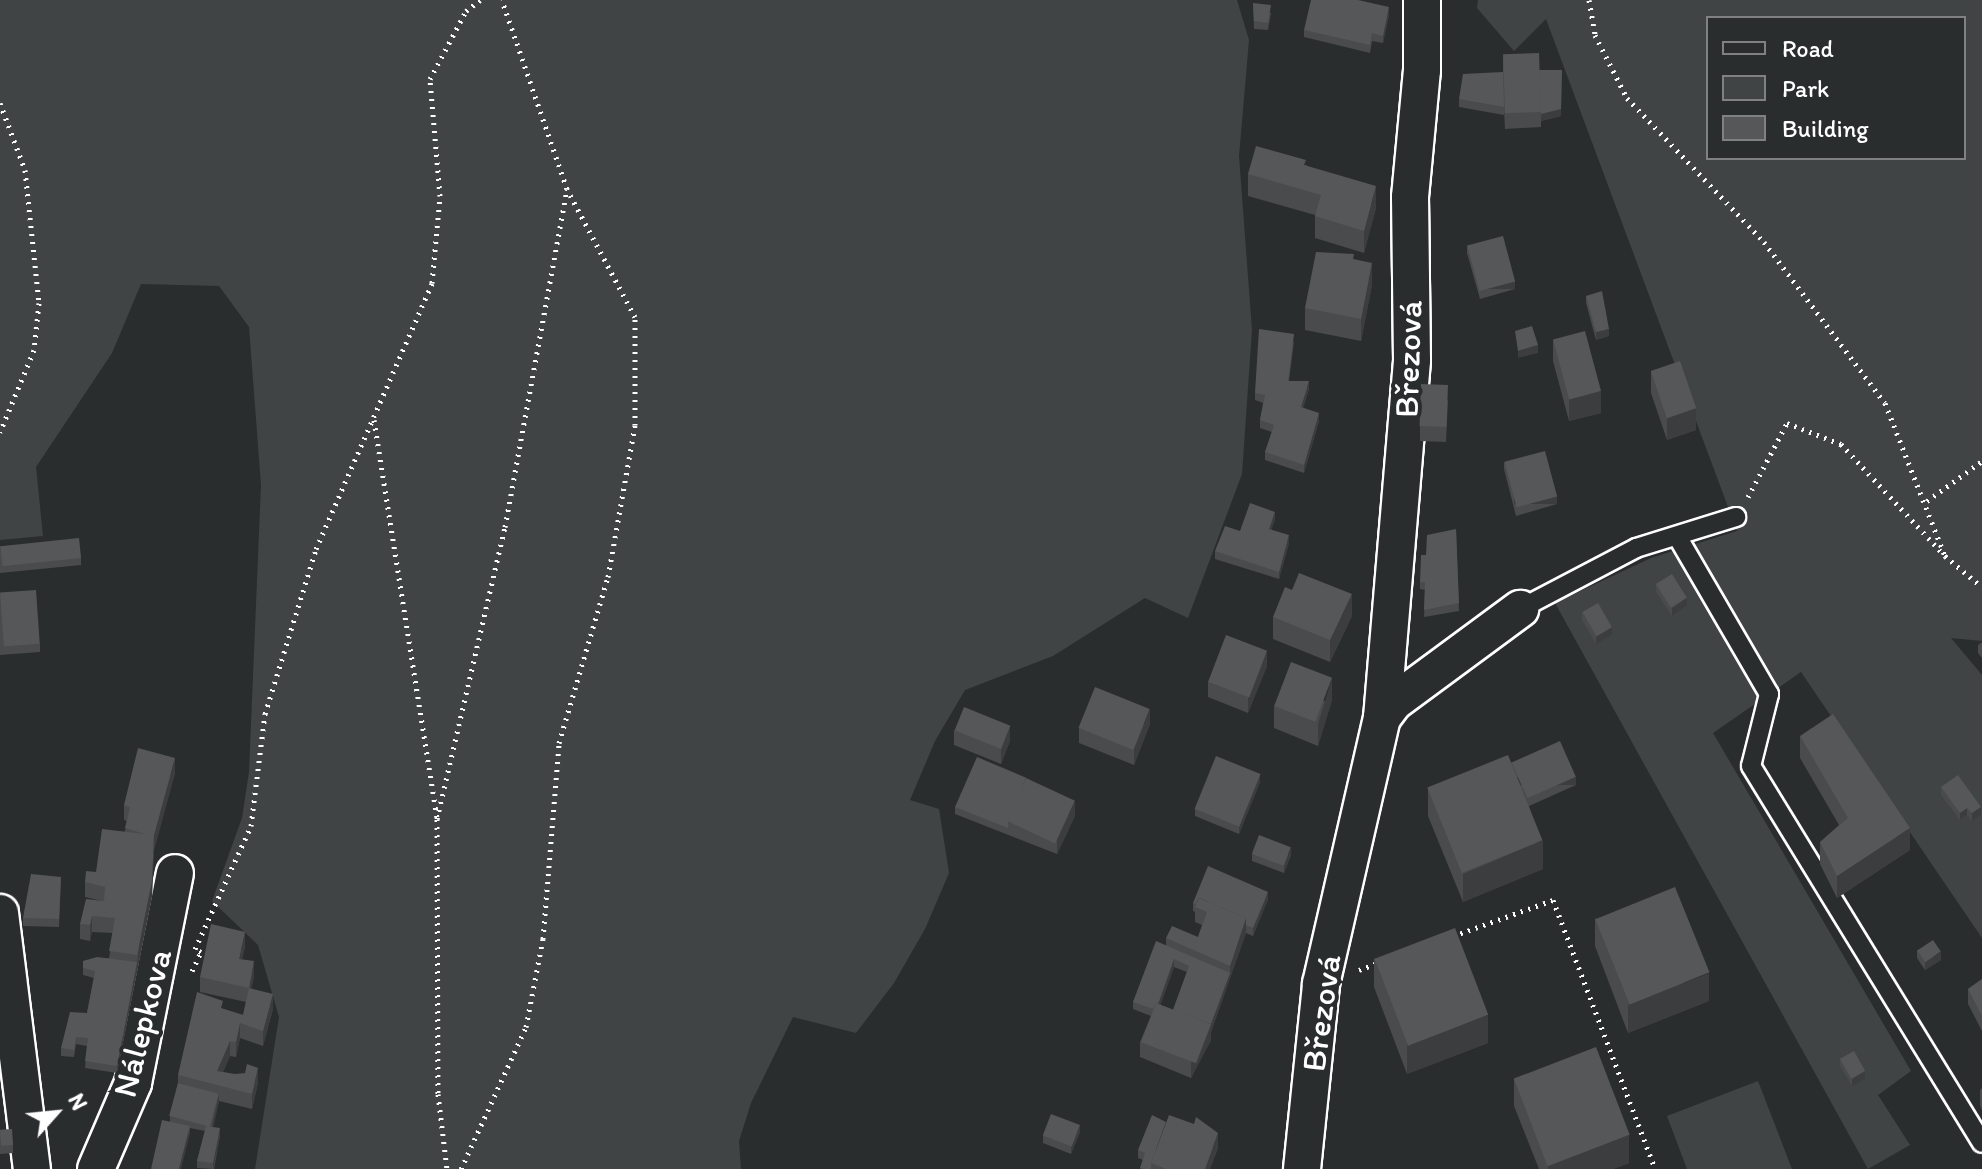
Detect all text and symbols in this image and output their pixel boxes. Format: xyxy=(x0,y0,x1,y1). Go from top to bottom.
legend xyxy=(1706,16,1966,160)
text: Road xyxy=(1782,34,1834,63)
text: Park xyxy=(1782,74,1829,103)
text: Building xyxy=(1782,114,1869,143)
street label: Březová xyxy=(1386,299,1430,419)
street label: Nálepkova xyxy=(104,945,180,1101)
street label: Březová xyxy=(1293,952,1349,1074)
north arrow xyxy=(16,1073,96,1153)
text: N xyxy=(62,1089,93,1115)

